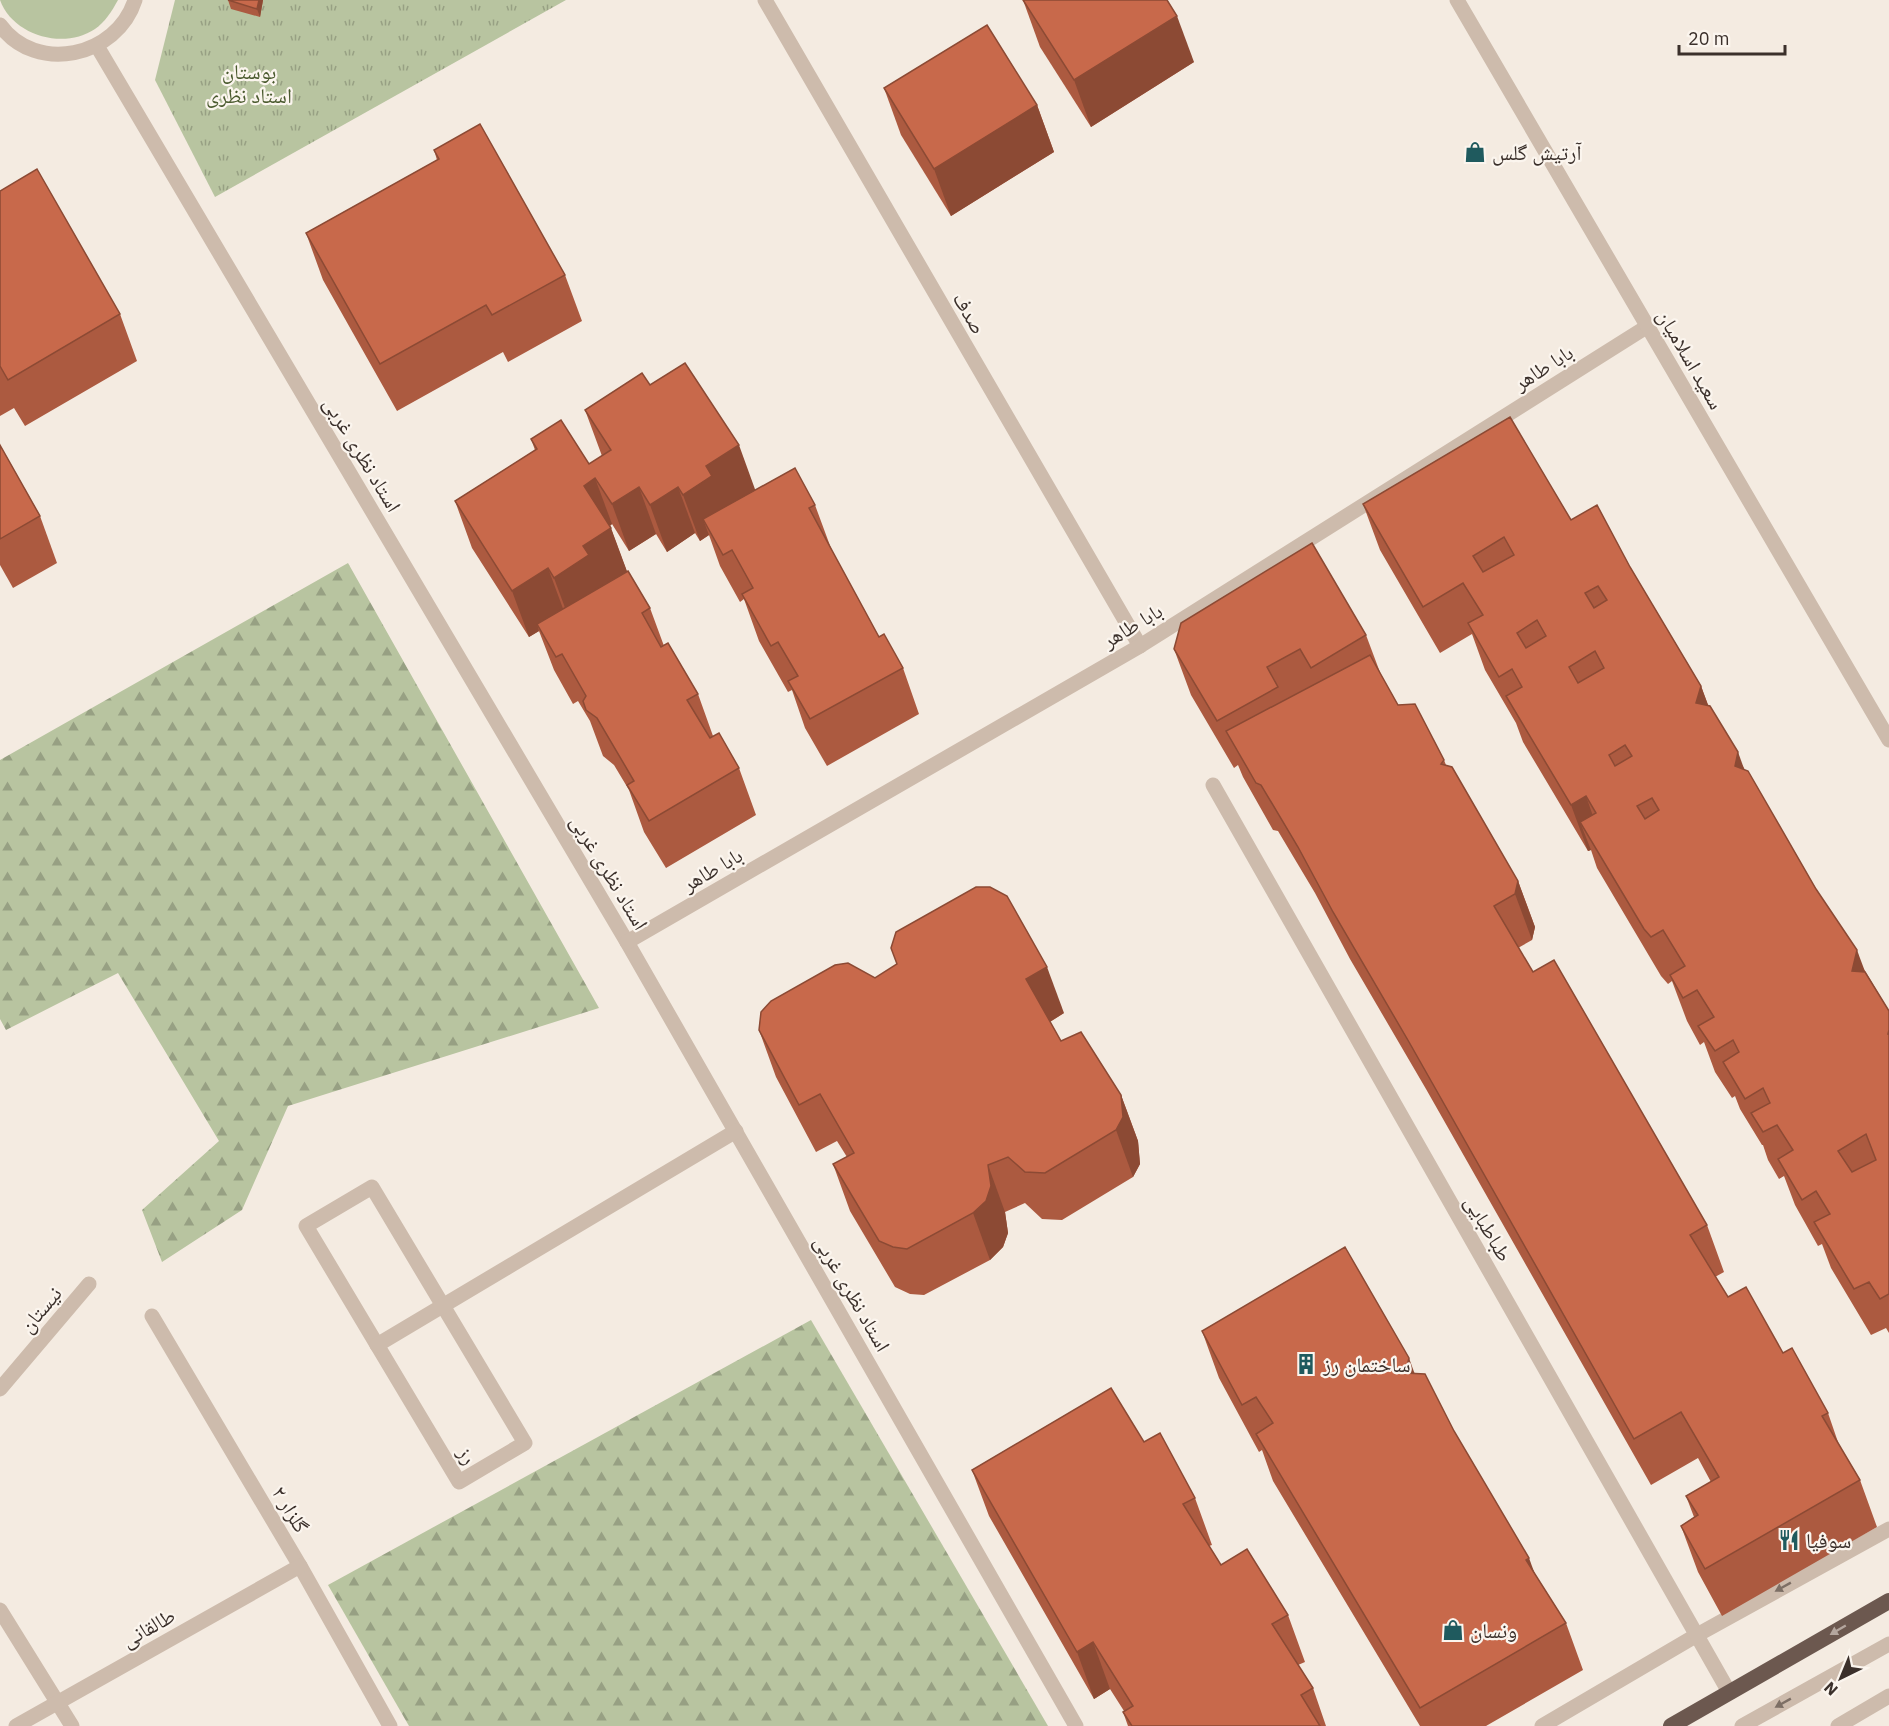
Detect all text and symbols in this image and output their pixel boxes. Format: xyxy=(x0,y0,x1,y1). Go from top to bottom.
scale bar xyxy=(1679,18,1786,56)
text: 20 m xyxy=(1688,27,1730,50)
park label: بوستان استاد نظری xyxy=(206,57,292,109)
place label: آرتیش گلس xyxy=(1492,138,1582,166)
shop icon: آرتیش گلس xyxy=(1463,140,1487,164)
street label: صدف xyxy=(947,287,993,339)
street label: سعید اسلامیان xyxy=(1651,304,1731,414)
street label: بابا طاهر xyxy=(1507,338,1578,397)
street label: استاد نظری غربی xyxy=(318,391,408,517)
street label: بابا طاهر xyxy=(1096,596,1167,654)
street label: استاد نظری غربی xyxy=(565,809,655,935)
street label: بابا طاهر xyxy=(676,841,747,898)
street label: طباطبایی xyxy=(1459,1190,1519,1266)
street label: استاد نظری غربی xyxy=(808,1230,898,1356)
street label: نیستان xyxy=(12,1280,68,1338)
place label: ساختمان رز xyxy=(1322,1350,1411,1378)
building icon: ساختمان رز xyxy=(1294,1352,1318,1376)
street label: رز xyxy=(451,1440,484,1469)
street label: گلزار ۲ xyxy=(266,1480,316,1538)
place label: سوفیا xyxy=(1806,1526,1851,1554)
restaurant icon: سوفیا xyxy=(1777,1528,1801,1552)
one-way arrow xyxy=(1774,1582,1791,1592)
street label: طالقانی xyxy=(116,1601,180,1653)
place label: ونسان xyxy=(1470,1616,1517,1644)
shop icon: ونسان xyxy=(1441,1618,1465,1642)
one-way arrow xyxy=(1829,1625,1846,1635)
north arrow xyxy=(1811,1648,1871,1708)
text: N xyxy=(1820,1678,1842,1700)
one-way arrow xyxy=(1774,1698,1791,1708)

